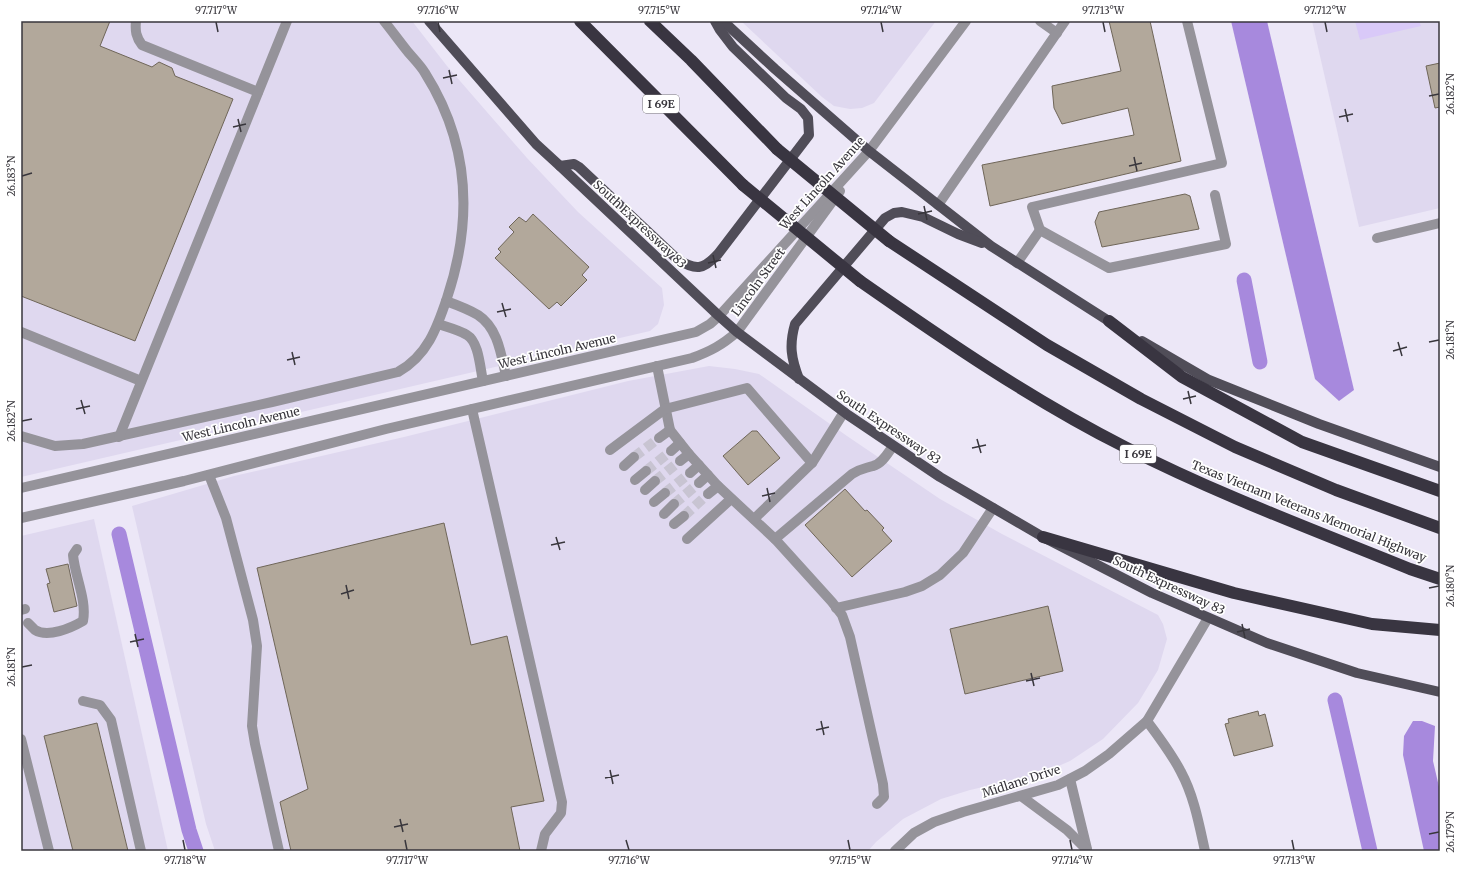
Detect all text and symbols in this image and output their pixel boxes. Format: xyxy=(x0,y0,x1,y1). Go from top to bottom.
text: 97.717°W xyxy=(195,4,238,17)
text: 97.716°W xyxy=(417,4,460,17)
text: 97.715°W xyxy=(638,4,681,17)
text: 97.714°W xyxy=(860,4,903,17)
text: 97.713°W xyxy=(1082,4,1125,17)
text: 97.712°W xyxy=(1304,4,1347,17)
text: 26.182°N xyxy=(1444,73,1457,115)
road number: I 69E xyxy=(643,95,679,113)
street label: West Lincoln Avenue xyxy=(776,133,868,233)
text: 26.183°N xyxy=(5,155,18,197)
street label: South Expressway 83 xyxy=(590,177,690,271)
street label: Lincoln Street xyxy=(728,245,788,319)
text: 26.181°N xyxy=(1444,320,1457,360)
street label: West Lincoln Avenue xyxy=(496,330,617,372)
street label: South Expressway 83 xyxy=(834,387,944,467)
text: 26.182°N xyxy=(5,400,18,442)
street label: West Lincoln Avenue xyxy=(180,403,301,445)
road number: I 69E xyxy=(1120,445,1156,463)
street label: Texas Vietnam Veterans Memorial Highway xyxy=(1189,457,1429,565)
street label: South Expressway 83 xyxy=(1110,552,1228,618)
text: 26.180°N xyxy=(1444,565,1457,607)
text: 26.181°N xyxy=(5,647,18,687)
street label: Midlane Drive xyxy=(980,761,1062,801)
text: 26.179°N xyxy=(1444,811,1457,853)
text: 97.718°W xyxy=(164,854,207,867)
text: 97.717°W xyxy=(386,854,429,867)
text: 97.716°W xyxy=(608,854,651,867)
text: 97.715°W xyxy=(829,854,872,867)
text: 97.714°W xyxy=(1051,854,1094,867)
text: 97.713°W xyxy=(1273,854,1316,867)

